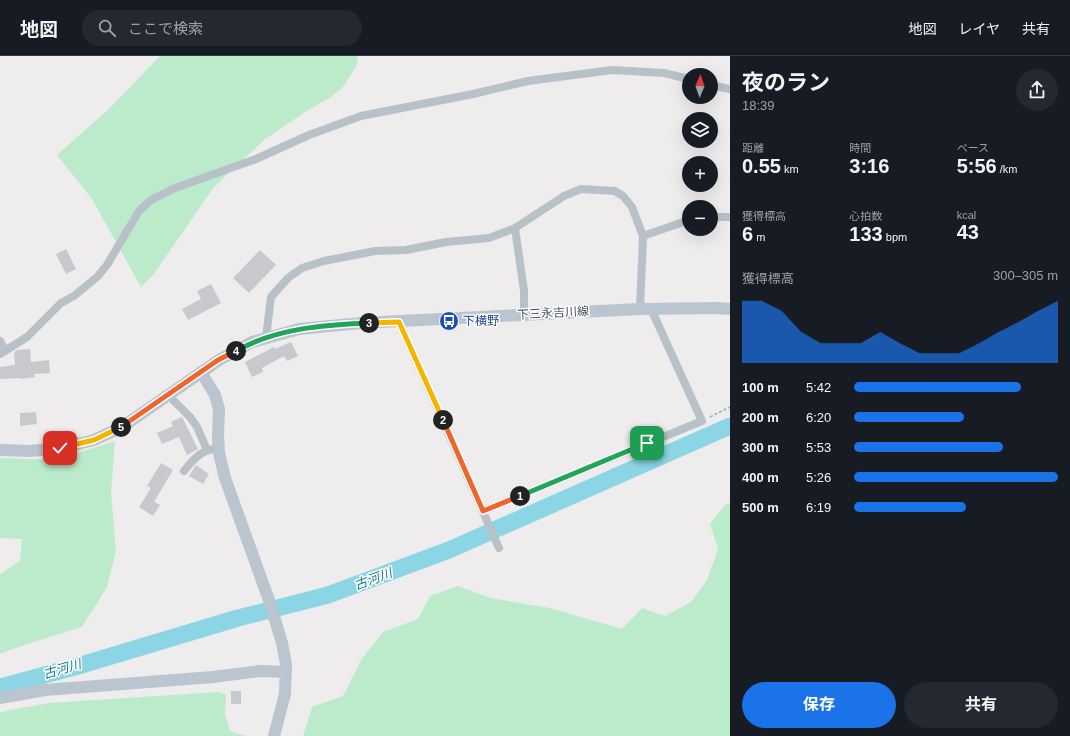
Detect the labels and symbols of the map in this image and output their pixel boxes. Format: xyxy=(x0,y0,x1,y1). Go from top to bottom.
north arrow xyxy=(682,68,718,104)
street label: 下三永吉川線 xyxy=(517,304,589,322)
bus stop icon: 下横野 xyxy=(438,310,460,332)
pin: 3 xyxy=(359,313,379,333)
place label: 下横野 xyxy=(463,314,499,328)
pin: 4 xyxy=(226,341,246,361)
pin: 2 xyxy=(433,410,453,430)
pin: 5 xyxy=(111,417,131,437)
pin xyxy=(630,426,664,460)
pin xyxy=(43,431,77,465)
pin: 1 xyxy=(510,486,530,506)
water label: 古河川 xyxy=(352,565,396,593)
water label: 古河川 xyxy=(41,656,85,682)

